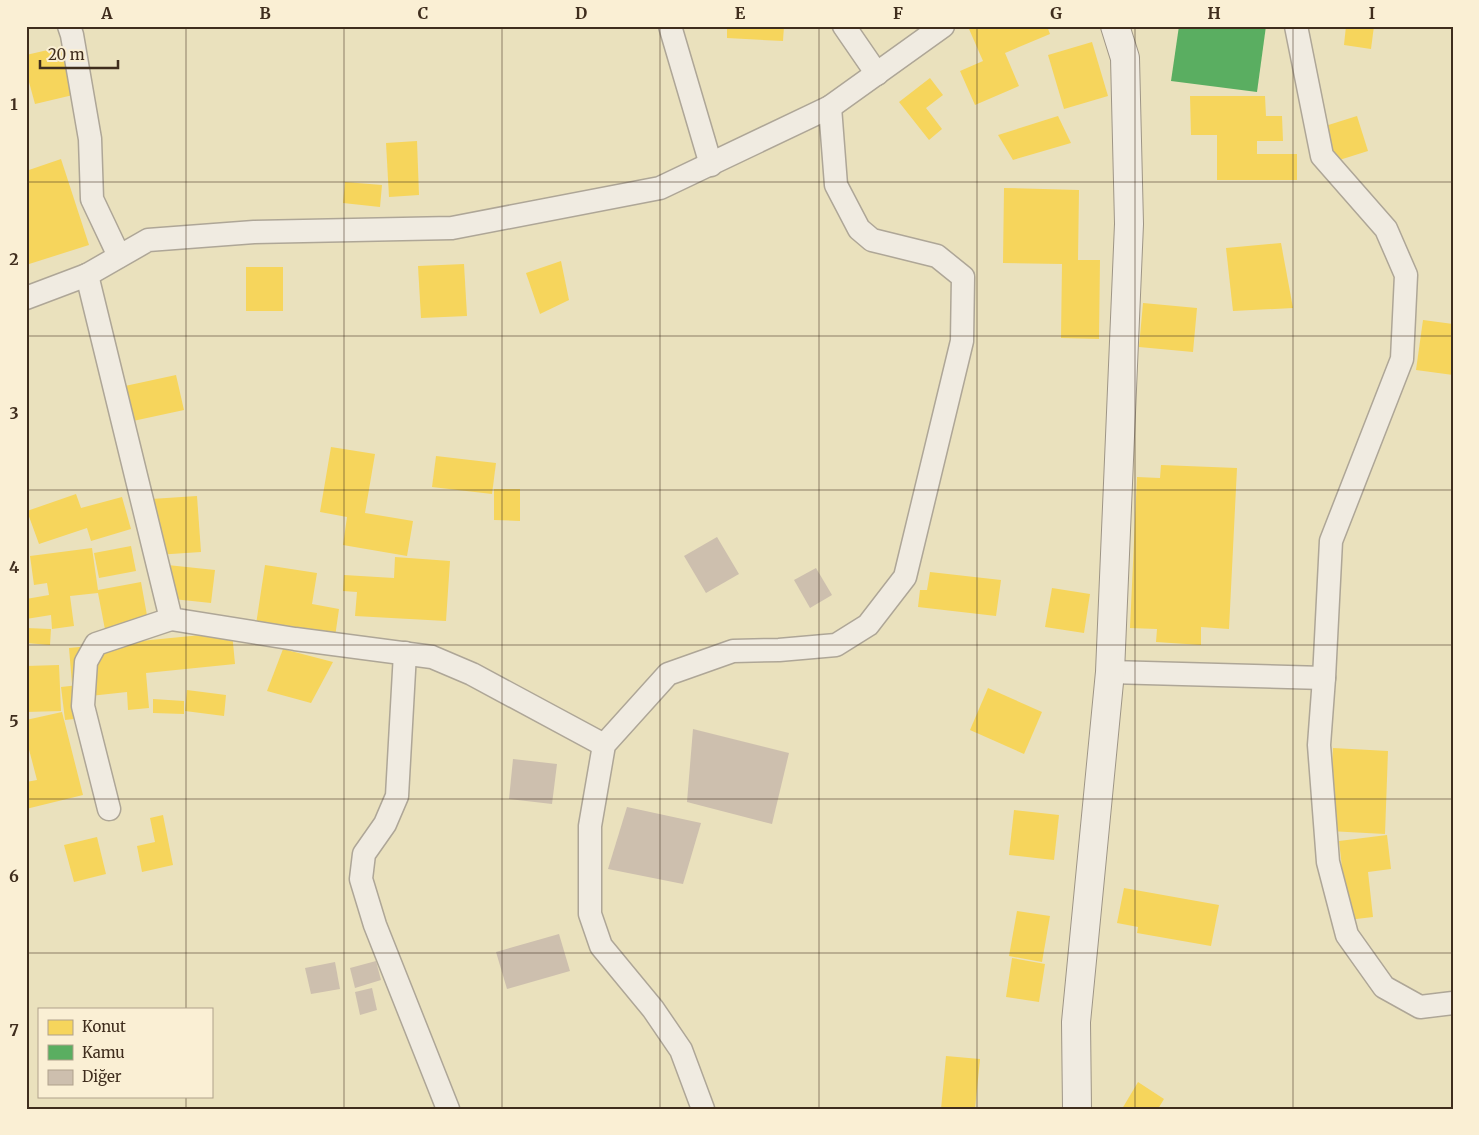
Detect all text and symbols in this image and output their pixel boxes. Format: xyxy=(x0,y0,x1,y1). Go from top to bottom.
text: A xyxy=(100,3,113,23)
text: B xyxy=(259,3,271,23)
text: C xyxy=(418,3,428,23)
text: D xyxy=(575,3,587,23)
text: E xyxy=(735,3,746,23)
text: F xyxy=(893,3,903,23)
text: G xyxy=(1050,3,1062,23)
text: H xyxy=(1207,3,1221,23)
text: I xyxy=(1369,3,1375,23)
scale bar xyxy=(40,38,118,70)
text: 20 m xyxy=(48,45,85,64)
text: 1 xyxy=(10,94,18,114)
text: 2 xyxy=(9,249,19,269)
text: 3 xyxy=(9,403,19,423)
text: 4 xyxy=(9,557,19,577)
text: 5 xyxy=(9,711,19,731)
text: 6 xyxy=(9,866,19,886)
legend xyxy=(38,1008,212,1098)
text: Konut xyxy=(82,1017,126,1036)
text: 7 xyxy=(9,1020,19,1040)
text: Kamu xyxy=(82,1043,125,1062)
text: Diğer xyxy=(82,1067,122,1086)

